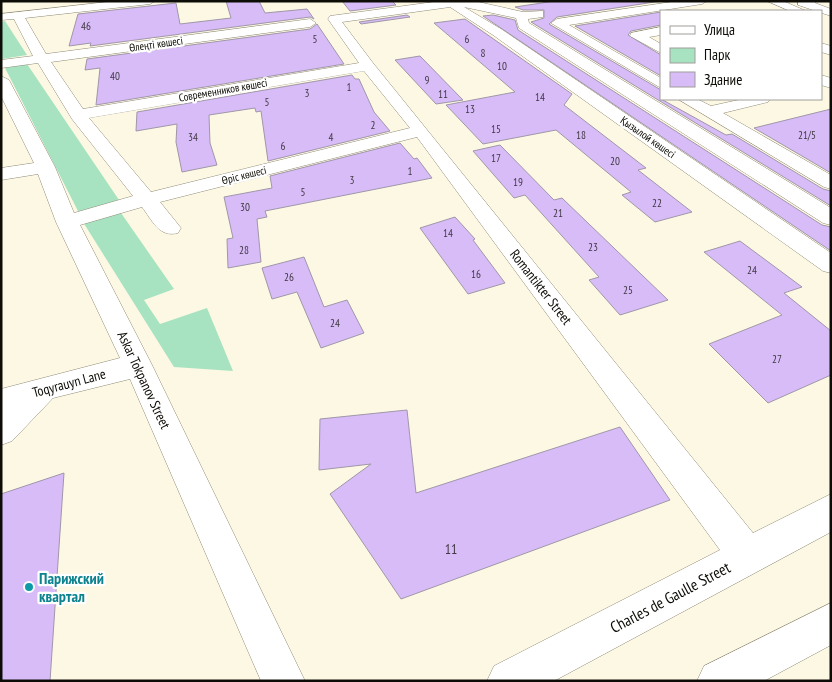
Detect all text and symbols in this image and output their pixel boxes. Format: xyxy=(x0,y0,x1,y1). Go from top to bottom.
legend xyxy=(660,10,822,100)
house number: 46 xyxy=(81,19,91,33)
text: Улица xyxy=(704,20,735,39)
house number: 5 xyxy=(313,32,318,46)
house number: 6 xyxy=(465,32,470,46)
street label: Өлеңті көшесі xyxy=(128,33,184,55)
text: Парк xyxy=(704,45,730,64)
house number: 8 xyxy=(481,46,486,60)
house number: 10 xyxy=(497,59,507,73)
house number: 40 xyxy=(110,69,120,83)
text: Здание xyxy=(704,70,742,89)
house number: 9 xyxy=(425,73,430,87)
street label: Современников көшесі xyxy=(178,75,268,105)
house number: 1 xyxy=(347,80,352,94)
house number: 3 xyxy=(305,86,310,100)
house number: 11 xyxy=(438,87,448,101)
house number: 14 xyxy=(535,90,545,104)
house number: 5 xyxy=(265,95,270,109)
house number: 13 xyxy=(465,102,475,116)
street label: Қызылой көшесі xyxy=(618,113,678,161)
house number: 2 xyxy=(371,118,376,132)
house number: 15 xyxy=(491,122,501,136)
house number: 18 xyxy=(576,128,586,142)
house number: 21/5 xyxy=(798,128,816,142)
house number: 34 xyxy=(188,130,198,144)
house number: 4 xyxy=(329,130,334,144)
house number: 6 xyxy=(281,139,286,153)
house number: 17 xyxy=(491,151,501,165)
house number: 20 xyxy=(610,154,620,168)
street label: Өріс көшесі xyxy=(220,163,268,187)
house number: 1 xyxy=(408,164,413,178)
house number: 3 xyxy=(350,173,355,187)
house number: 19 xyxy=(513,175,523,189)
house number: 5 xyxy=(301,185,306,199)
house number: 22 xyxy=(652,196,662,210)
house number: 30 xyxy=(240,200,250,214)
house number: 21 xyxy=(553,206,563,220)
house number: 14 xyxy=(443,226,453,240)
house number: 23 xyxy=(588,240,598,254)
house number: 28 xyxy=(239,243,249,257)
street label: Romantikter Street xyxy=(506,246,576,328)
house number: 24 xyxy=(747,263,757,277)
house number: 16 xyxy=(471,267,481,281)
house number: 26 xyxy=(284,270,294,284)
house number: 25 xyxy=(623,283,633,297)
house number: 24 xyxy=(330,316,340,330)
street label: Askar Tokpanov Street xyxy=(113,328,175,432)
house number: 27 xyxy=(772,352,782,366)
street label: Toqyrauyn Lane xyxy=(30,365,108,401)
house number: 11 xyxy=(445,540,457,558)
street label: Charles de Gaulle Street xyxy=(607,557,734,637)
place label: Парижский квартал xyxy=(39,568,104,606)
marker: Парижский квартал xyxy=(23,581,35,593)

